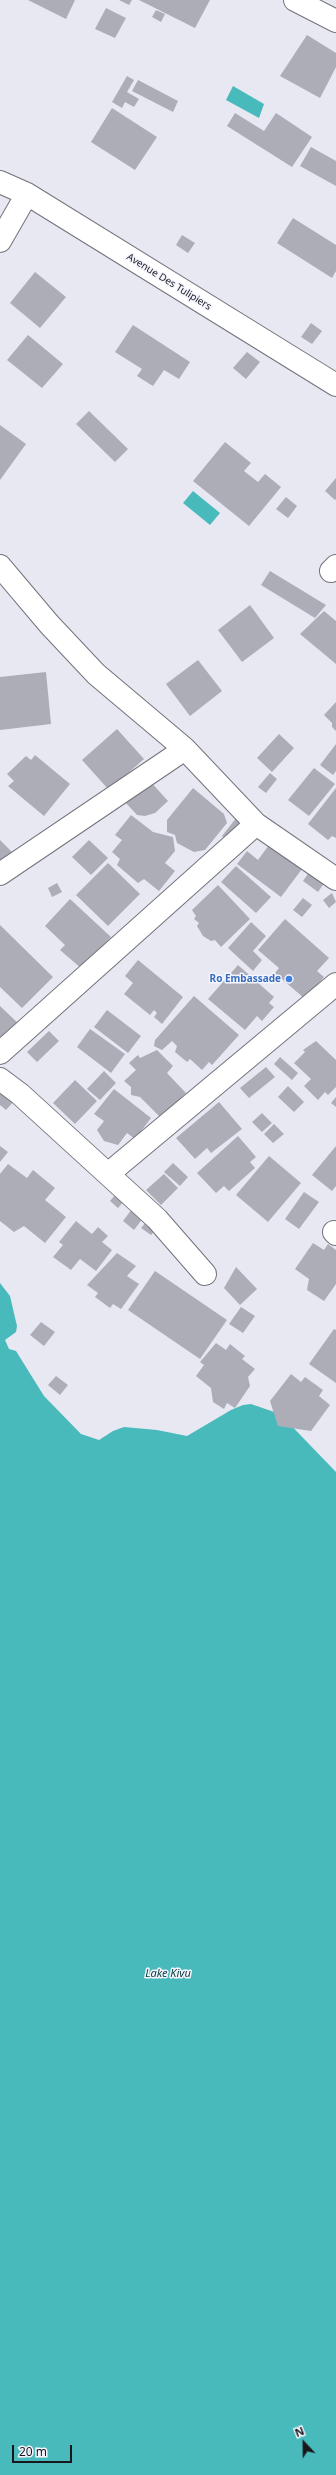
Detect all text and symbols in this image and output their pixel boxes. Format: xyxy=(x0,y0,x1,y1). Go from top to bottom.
street label: Avenue Des Tulipiers xyxy=(124,251,214,313)
place label: Ro Embassade xyxy=(210,973,281,985)
marker: Ro Embassade xyxy=(284,974,294,984)
water label: Lake Kivu xyxy=(145,1967,191,1981)
north arrow xyxy=(284,2423,324,2463)
text: N xyxy=(292,2423,306,2440)
scale bar xyxy=(14,2437,74,2463)
text: 20 m xyxy=(19,2443,47,2460)

